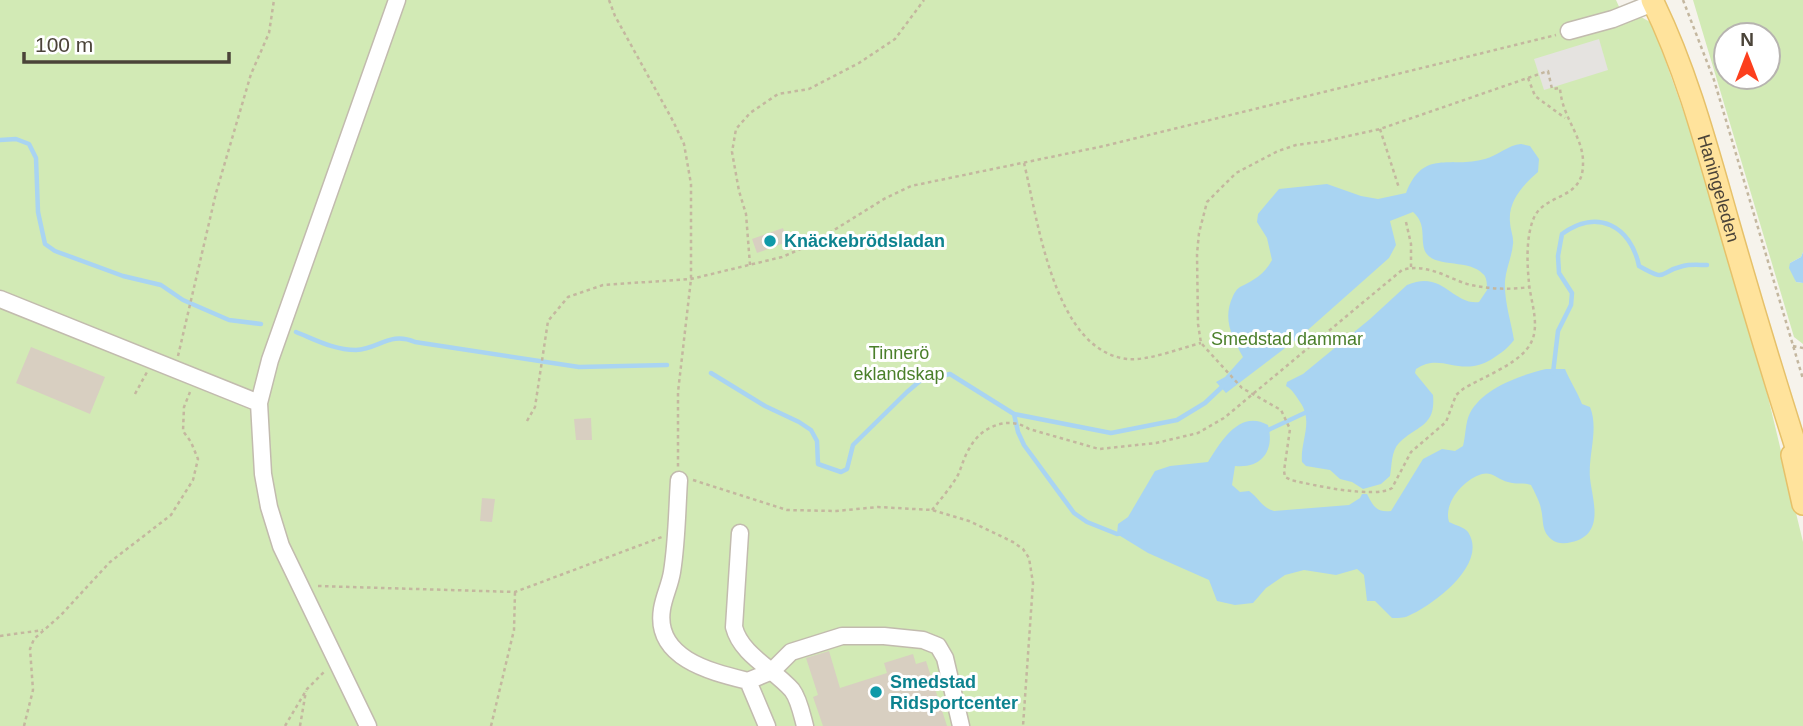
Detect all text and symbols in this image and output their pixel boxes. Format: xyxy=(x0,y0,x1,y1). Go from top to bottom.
scale bar xyxy=(24,21,229,65)
north arrow xyxy=(1712,21,1782,91)
text: N xyxy=(1740,29,1754,50)
text: 100 m xyxy=(35,33,93,56)
street label: Haningeleden xyxy=(1694,132,1743,245)
place label: Knäckebrödsladan xyxy=(784,231,945,251)
marker: Knäckebrödsladan xyxy=(762,233,778,249)
park label: Smedstad dammar xyxy=(1211,329,1363,349)
park label: Tinnerö eklandskap xyxy=(853,343,945,384)
place label: Smedstad Ridsportcenter xyxy=(890,672,1018,713)
marker: Smedstad Ridsportcenter xyxy=(868,684,884,700)

